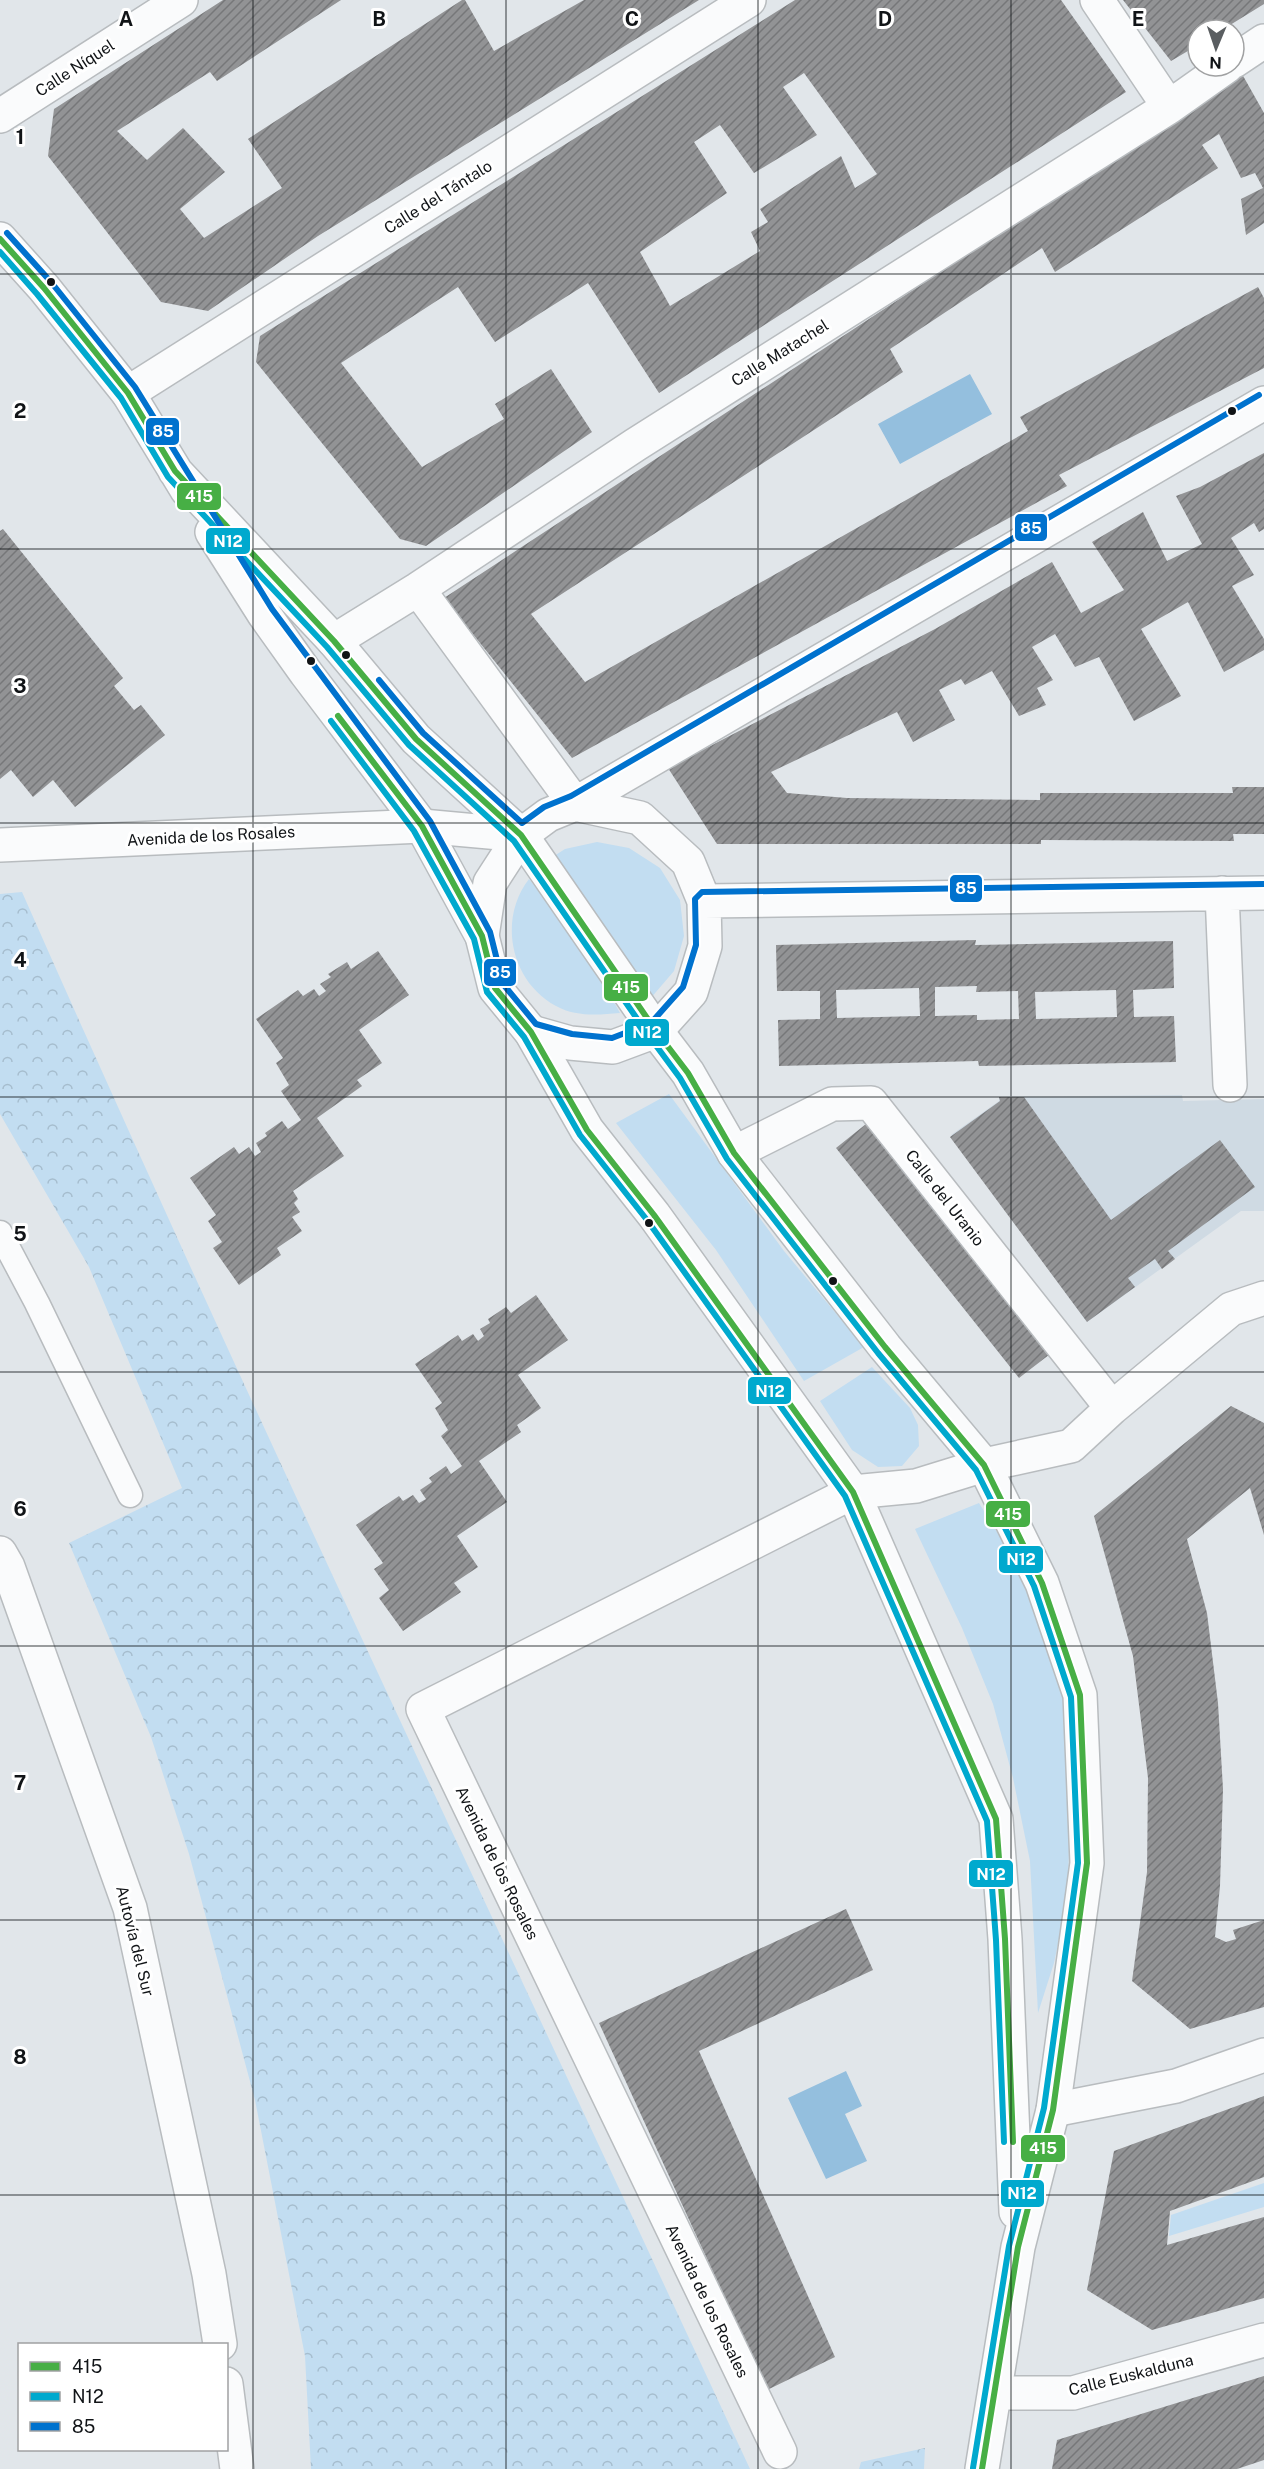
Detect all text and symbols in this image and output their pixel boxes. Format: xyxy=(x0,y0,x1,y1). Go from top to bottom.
text: A xyxy=(119,7,133,31)
text: B xyxy=(372,7,386,31)
text: C xyxy=(625,7,639,31)
text: D xyxy=(878,7,892,31)
text: E xyxy=(1132,7,1144,31)
north arrow xyxy=(1186,18,1246,78)
street label: Calle Níquel xyxy=(32,35,118,101)
text: N xyxy=(1209,53,1222,72)
text: 1 xyxy=(16,125,24,149)
street label: Calle del Tántalo xyxy=(381,156,495,238)
unlabelled marker xyxy=(45,276,57,288)
street label: Calle Matachel xyxy=(728,315,832,390)
text: 2 xyxy=(14,399,26,423)
unlabelled marker xyxy=(1226,405,1238,417)
line badge: 85 xyxy=(145,417,180,446)
text: 85 xyxy=(152,422,174,441)
line badge: 415 xyxy=(176,482,222,511)
text: 415 xyxy=(185,487,213,506)
line badge: 85 xyxy=(1014,513,1048,542)
text: 85 xyxy=(1020,519,1042,538)
line badge: N12 xyxy=(205,527,251,555)
text: N12 xyxy=(213,532,243,551)
unlabelled marker xyxy=(340,649,352,661)
unlabelled marker xyxy=(305,655,317,667)
text: 3 xyxy=(13,674,27,698)
street label: Avenida de los Rosales xyxy=(126,822,296,850)
line badge: 85 xyxy=(949,874,983,903)
text: 85 xyxy=(955,879,977,898)
text: 4 xyxy=(13,948,27,972)
line badge: 85 xyxy=(483,958,517,987)
text: 85 xyxy=(489,963,511,982)
line badge: 415 xyxy=(603,973,649,1002)
text: 415 xyxy=(612,978,640,997)
line badge: N12 xyxy=(624,1018,670,1047)
text: N12 xyxy=(632,1023,662,1042)
street label: Calle del Uranio xyxy=(901,1146,989,1250)
unlabelled marker xyxy=(643,1217,655,1229)
text: 5 xyxy=(13,1222,27,1246)
unlabelled marker xyxy=(827,1275,839,1287)
line badge: N12 xyxy=(747,1376,792,1405)
text: N12 xyxy=(755,1382,785,1401)
text: 6 xyxy=(13,1497,27,1521)
line badge: 415 xyxy=(985,1500,1031,1528)
text: 415 xyxy=(994,1505,1022,1524)
line badge: N12 xyxy=(998,1545,1044,1574)
text: N12 xyxy=(1006,1550,1036,1569)
text: 7 xyxy=(14,1771,26,1795)
street label: Avenida de los Rosales xyxy=(452,1783,542,1943)
line badge: N12 xyxy=(968,1859,1014,1888)
text: N12 xyxy=(976,1865,1006,1884)
street label: Autovía del Sur xyxy=(112,1884,158,1998)
text: 8 xyxy=(13,2045,27,2069)
line badge: 415 xyxy=(1020,2134,1066,2163)
text: 415 xyxy=(1029,2139,1057,2158)
line badge: N12 xyxy=(1000,2179,1045,2208)
text: N12 xyxy=(1007,2184,1037,2203)
street label: Avenida de los Rosales xyxy=(662,2221,752,2381)
legend xyxy=(18,2343,228,2451)
street label: Calle Euskalduna xyxy=(1067,2350,1195,2400)
text: 415 xyxy=(72,2356,102,2377)
text: N12 xyxy=(72,2386,104,2407)
text: 85 xyxy=(72,2416,95,2437)

